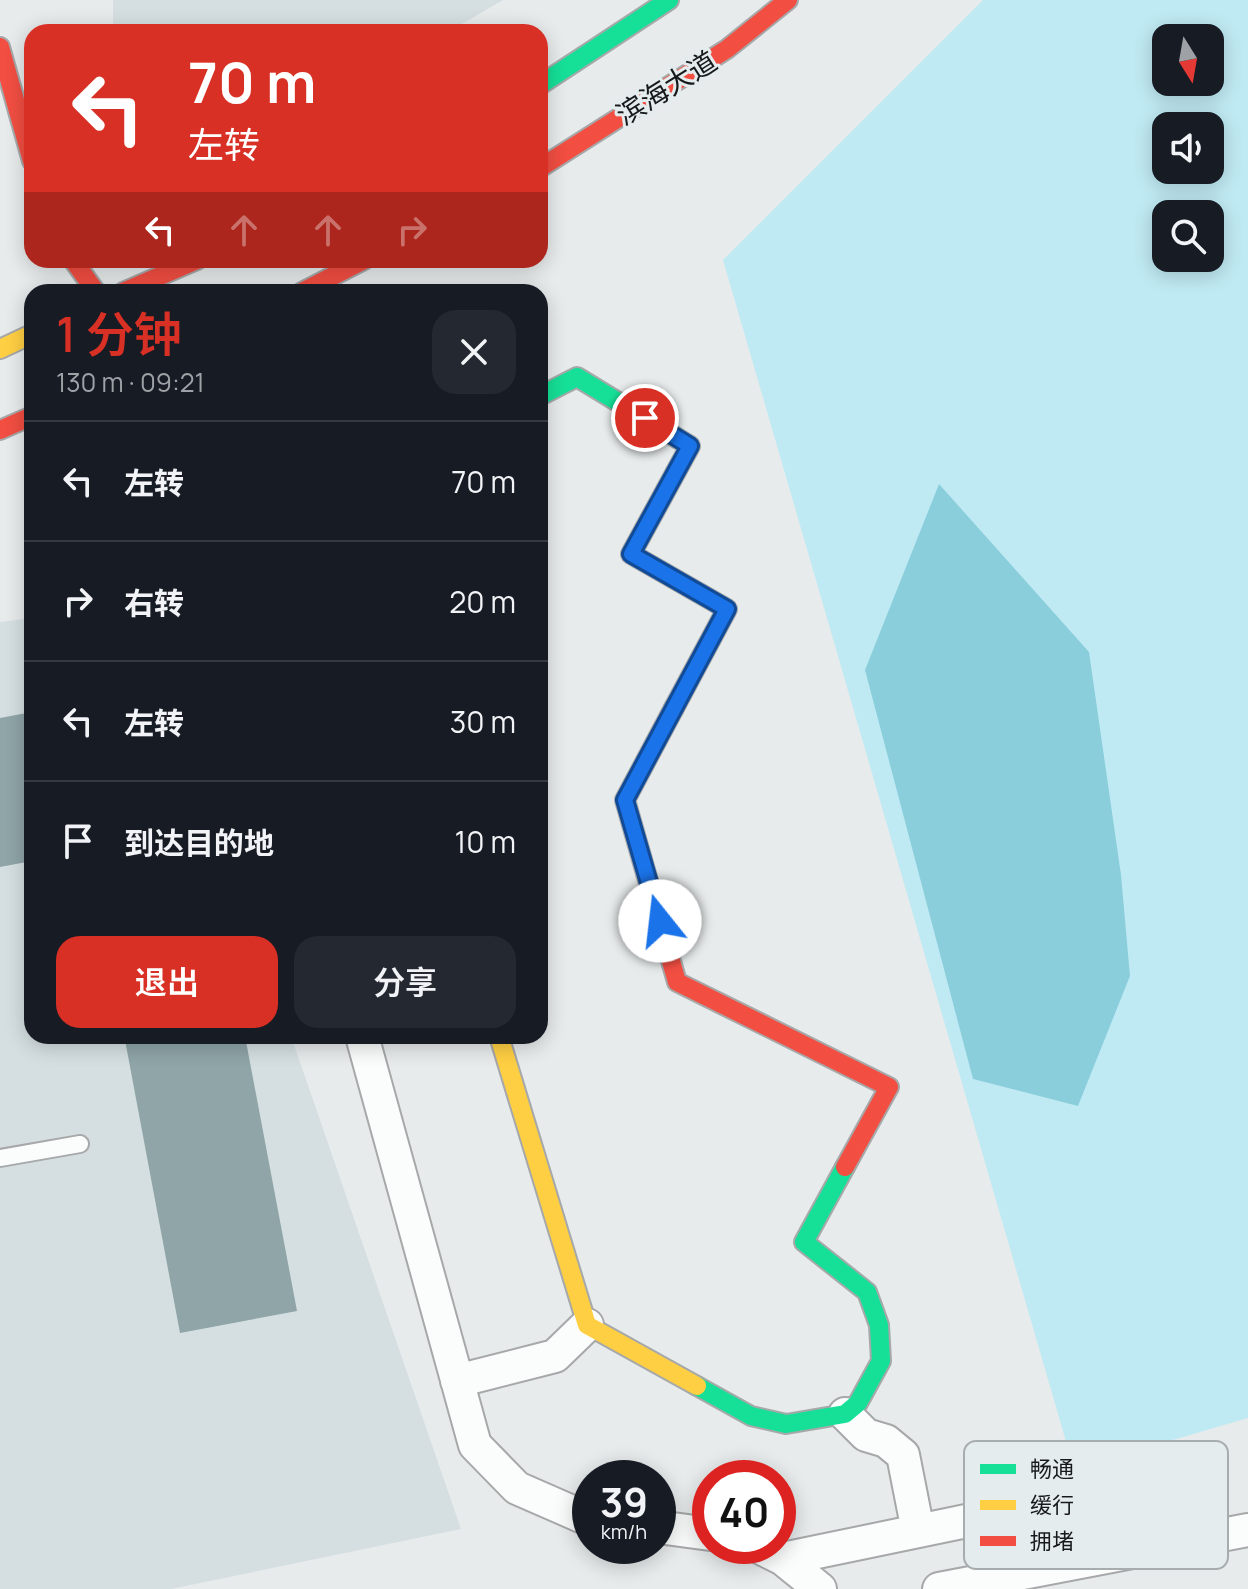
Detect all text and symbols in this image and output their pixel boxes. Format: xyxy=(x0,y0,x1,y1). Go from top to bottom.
north arrow xyxy=(1152,24,1224,96)
map controls xyxy=(1152,24,1224,272)
street label: 滨海大道 xyxy=(608,41,724,133)
text: 70 m xyxy=(188,43,316,120)
icon: left xyxy=(56,56,160,160)
button: sound xyxy=(1152,112,1224,184)
text: 左转 xyxy=(188,120,260,169)
button: search xyxy=(1152,200,1224,272)
icon: left xyxy=(138,208,182,252)
icon: ahead xyxy=(222,208,266,252)
icon: ahead xyxy=(306,208,350,252)
icon: right xyxy=(390,208,434,252)
text: 1 分钟 xyxy=(56,301,182,366)
button: close xyxy=(432,310,516,394)
text: 130 m · 09:21 xyxy=(56,364,205,400)
pin xyxy=(611,384,679,452)
icon: arrive xyxy=(623,396,667,440)
icon: left xyxy=(56,459,100,503)
text: 70 m xyxy=(451,461,516,502)
text: 左转 xyxy=(124,462,184,503)
icon: right xyxy=(56,579,100,623)
text: 20 m xyxy=(449,581,516,622)
text: 右转 xyxy=(124,582,184,623)
icon: left xyxy=(56,699,100,743)
text: 30 m xyxy=(450,701,516,742)
text: 左转 xyxy=(124,702,184,743)
icon: arrive xyxy=(56,819,100,863)
text: 10 m xyxy=(455,821,516,862)
text: 到达目的地 xyxy=(124,822,274,863)
position arrow xyxy=(618,879,702,963)
button: 退出 xyxy=(56,936,278,1028)
button: 分享 xyxy=(294,936,516,1028)
legend xyxy=(964,1441,1228,1569)
text: 畅通 xyxy=(1030,1454,1074,1484)
speed limit sign: 40 xyxy=(692,1460,796,1564)
text: 39 xyxy=(600,1474,648,1529)
text: 缓行 xyxy=(1030,1490,1074,1520)
text: km/h xyxy=(601,1518,647,1545)
text: 拥堵 xyxy=(1030,1526,1074,1556)

